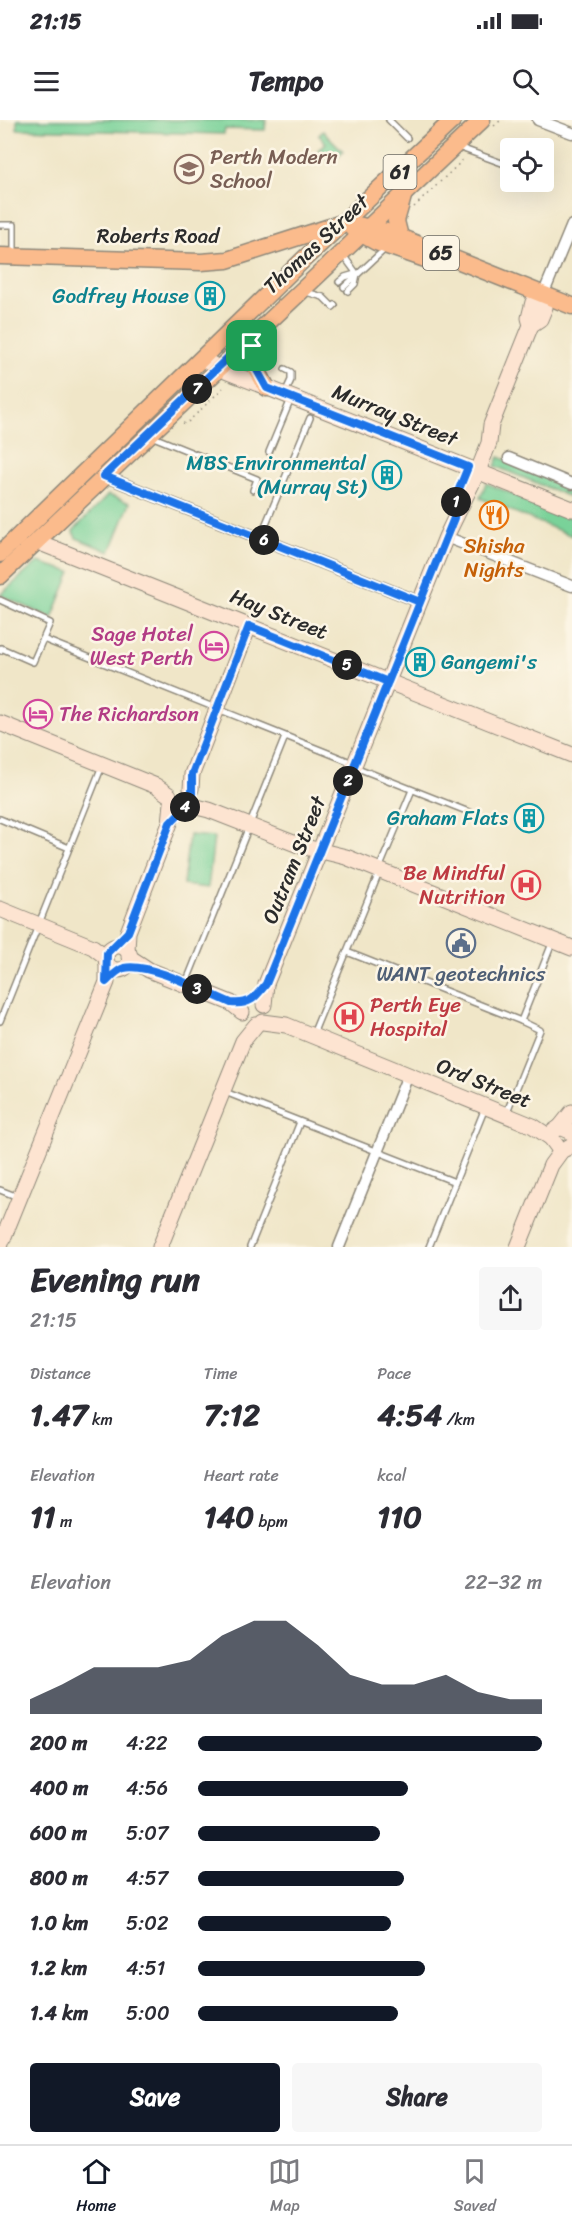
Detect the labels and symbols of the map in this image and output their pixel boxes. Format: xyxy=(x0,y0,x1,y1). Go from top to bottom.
place label: Perth Modern School xyxy=(210,138,338,200)
school or university icon: Perth Modern School xyxy=(173,153,205,185)
road number: 61 xyxy=(384,155,416,189)
street label: Thomas Street xyxy=(254,183,379,304)
street label: Roberts Road xyxy=(97,217,221,255)
road number: 65 xyxy=(423,236,459,270)
place label: Godfrey House xyxy=(52,277,189,315)
building icon: Godfrey House xyxy=(194,280,226,312)
pin xyxy=(226,320,277,371)
street label: Murray Street xyxy=(326,373,465,458)
pin: 7 xyxy=(182,374,212,404)
place label: MBS Environmental (Murray St) xyxy=(186,444,368,506)
building icon: MBS Environmental (Murray St) xyxy=(371,459,403,491)
pin: 1 xyxy=(441,487,471,517)
restaurant icon: Shisha Nights xyxy=(478,499,510,531)
pin: 6 xyxy=(249,525,279,555)
place label: Shisha Nights xyxy=(463,527,525,589)
street label: Hay Street xyxy=(224,577,334,651)
place label: Sage Hotel West Perth xyxy=(90,615,194,677)
hotel icon: Sage Hotel West Perth xyxy=(198,630,230,662)
place label: Gangemi's xyxy=(441,643,537,681)
building icon: Gangemi's xyxy=(404,646,436,678)
pin: 5 xyxy=(332,650,362,680)
place label: The Richardson xyxy=(59,695,199,733)
hotel icon: The Richardson xyxy=(22,698,54,730)
pin: 2 xyxy=(333,766,363,796)
street label: Outram Street xyxy=(251,789,338,930)
pin: 4 xyxy=(170,792,200,822)
place label: Graham Flats xyxy=(387,799,508,837)
building icon: Graham Flats xyxy=(513,802,545,834)
place label: Be Mindful Nutrition xyxy=(403,854,506,916)
hospital icon: Be Mindful Nutrition xyxy=(510,869,542,901)
public building icon: WANT geotechnics xyxy=(445,927,477,959)
place label: WANT geotechnics xyxy=(376,955,546,993)
pin: 3 xyxy=(182,974,212,1004)
place label: Perth Eye Hospital xyxy=(370,986,461,1048)
hospital icon: Perth Eye Hospital xyxy=(333,1001,365,1033)
street label: Ord Street xyxy=(431,1047,537,1119)

